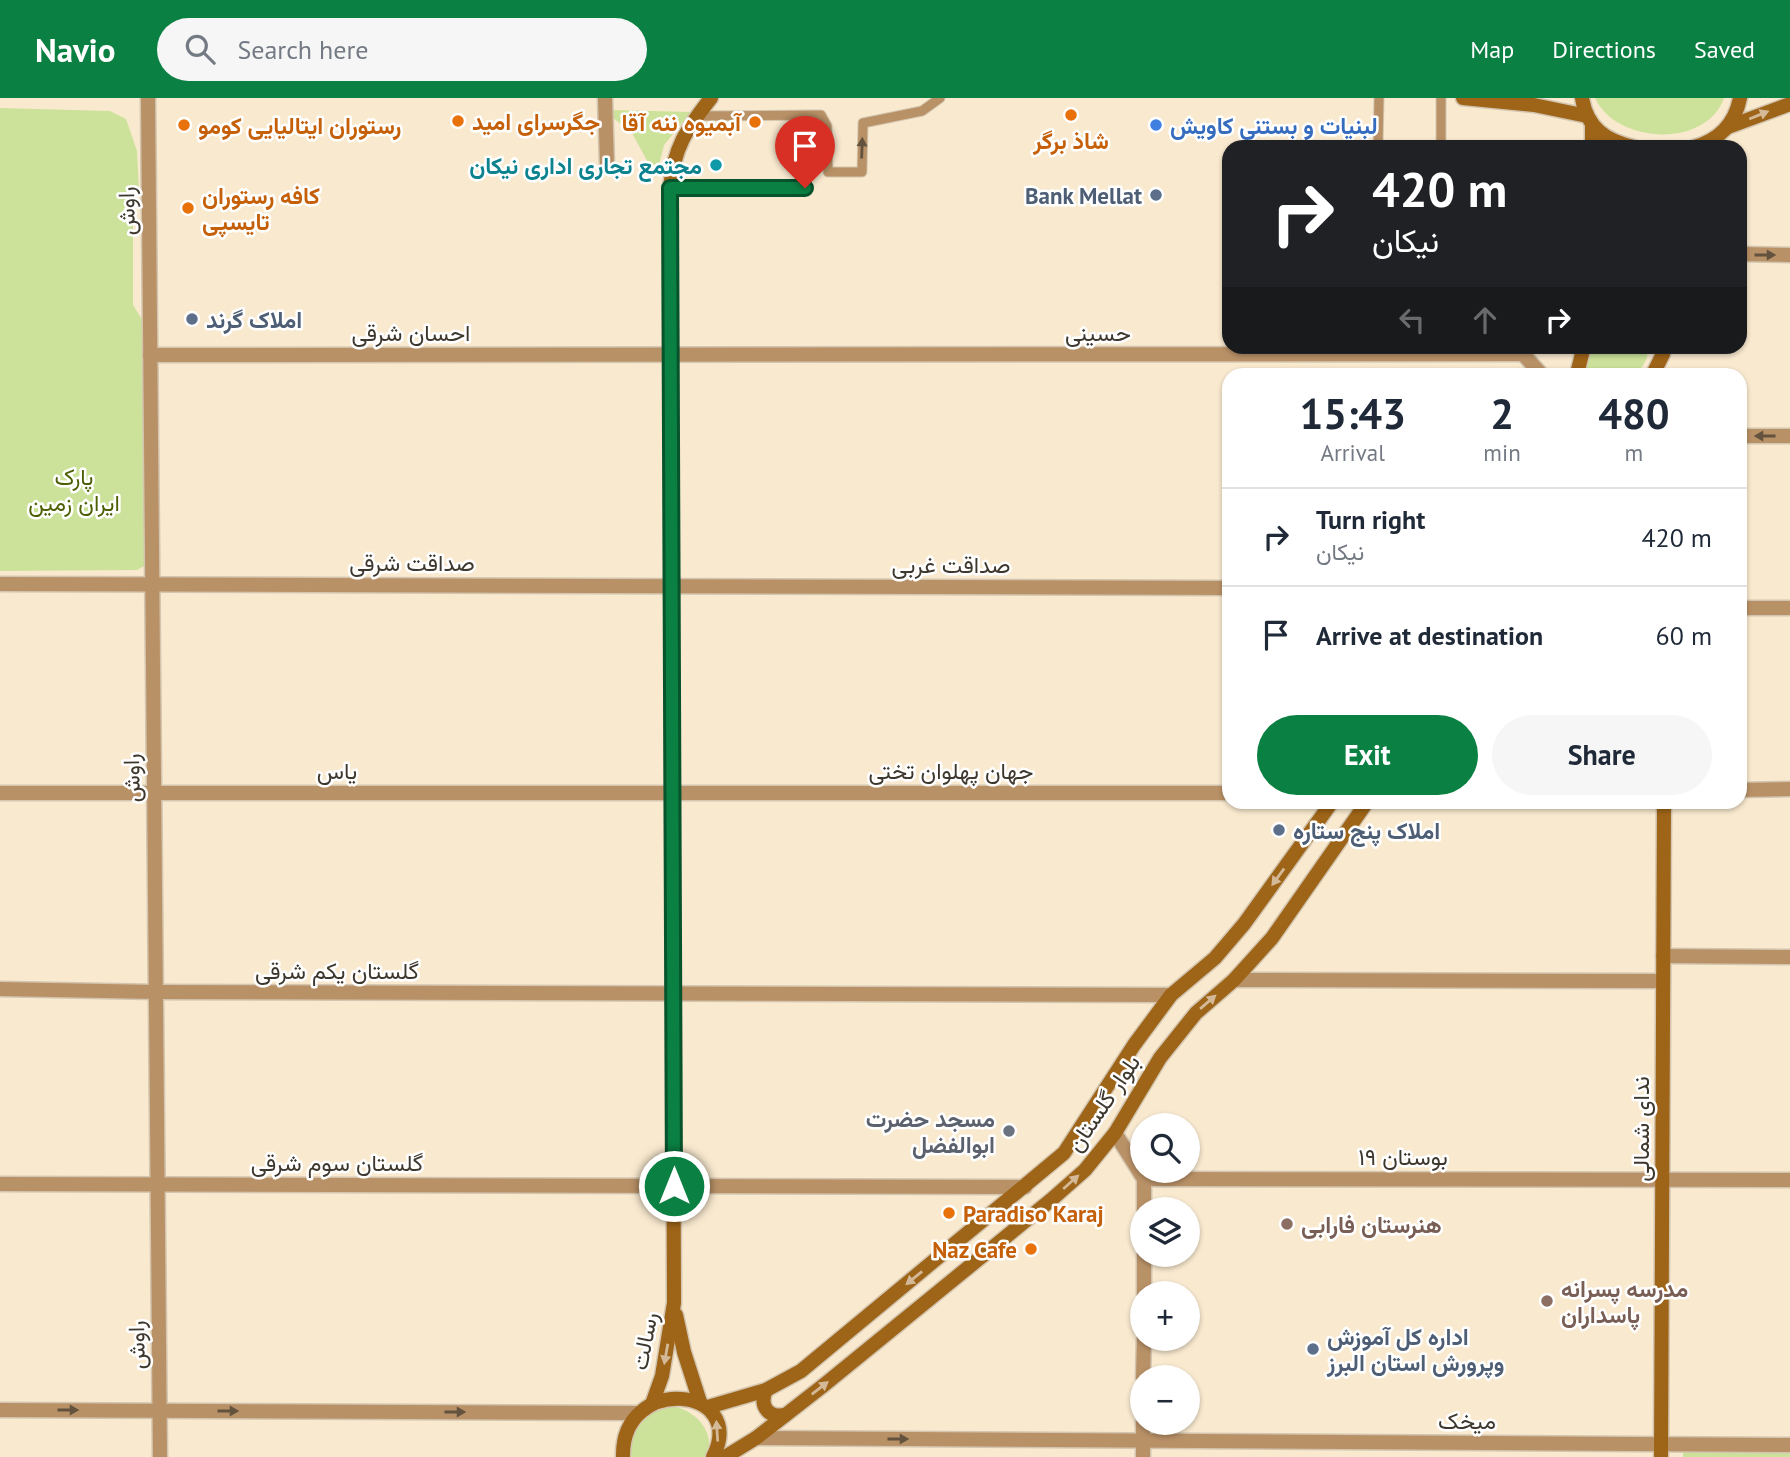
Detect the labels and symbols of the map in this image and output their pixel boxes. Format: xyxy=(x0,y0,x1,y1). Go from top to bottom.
place label: جگرسرای امید xyxy=(472,107,600,137)
marker: شاذ برگر xyxy=(1063,107,1079,123)
place label: آبمیوه ننه آقا xyxy=(621,108,743,138)
one-way arrow xyxy=(1749,109,1769,121)
place label: رستوران ایتالیایی کومو xyxy=(198,111,401,141)
place label: لبنیات و بستنی کاویش xyxy=(1170,111,1378,141)
marker: جگرسرای امید xyxy=(450,113,466,129)
marker: آبمیوه ننه آقا xyxy=(747,114,763,130)
pin xyxy=(775,116,835,188)
marker: رستوران ایتالیایی کومو xyxy=(176,117,192,133)
marker: لبنیات و بستنی کاویش xyxy=(1148,117,1164,133)
place label: شاذ برگر xyxy=(1032,126,1109,156)
one-way arrow xyxy=(857,136,868,158)
place label: مجتمع تجاری اداری نیکان xyxy=(469,151,702,182)
marker: مجتمع تجاری اداری نیکان xyxy=(708,157,724,173)
place label: کافه رستوران تایسپی xyxy=(202,181,320,238)
place label: Bank Mellat xyxy=(1025,181,1142,210)
street label: راوش xyxy=(111,186,142,236)
marker: Bank Mellat xyxy=(1148,187,1164,203)
marker: کافه رستوران تایسپی xyxy=(180,200,196,216)
one-way arrow xyxy=(1754,249,1776,261)
place label: املاک گرند xyxy=(206,305,302,335)
marker: املاک گرند xyxy=(184,311,200,327)
street label: احسان شرقی xyxy=(352,318,470,348)
street label: حسینی xyxy=(1065,318,1131,347)
one-way arrow xyxy=(1754,430,1776,442)
park label: پارک ایران زمین xyxy=(28,462,120,518)
street label: صداقت شرقی xyxy=(349,548,475,578)
street label: صداقت غربی xyxy=(892,550,1011,580)
street label: راوش xyxy=(116,753,147,803)
street label: یاس xyxy=(317,756,357,785)
street label: جهان پهلوان تختی xyxy=(869,756,1033,787)
place label: املاک پنج ستاره xyxy=(1293,816,1440,847)
marker: املاک پنج ستاره xyxy=(1271,822,1287,838)
one-way arrow xyxy=(1271,868,1285,886)
street label: گلستان یکم شرقی xyxy=(255,956,419,986)
one-way arrow xyxy=(1200,995,1217,1010)
street label: بلوار گلستان xyxy=(1060,1049,1147,1158)
street label: ندای شمالی xyxy=(1626,1076,1655,1182)
place label: مسجد حضرت ابوالفضل xyxy=(866,1104,995,1160)
marker: مسجد حضرت ابوالفضل xyxy=(1001,1123,1017,1139)
street label: بوستان ۱۹ xyxy=(1358,1142,1448,1172)
street label: گلستان سوم شرقی xyxy=(251,1148,423,1178)
position arrow xyxy=(637,1149,711,1223)
one-way arrow xyxy=(1063,1175,1080,1190)
place label: Paradiso Karaj xyxy=(963,1199,1104,1228)
marker: Paradiso Karaj xyxy=(941,1205,957,1221)
place label: هنرستان فارابی xyxy=(1301,1210,1442,1240)
marker: هنرستان فارابی xyxy=(1279,1216,1295,1232)
place label: Naz Cafe xyxy=(932,1235,1017,1264)
marker: Naz Cafe xyxy=(1023,1241,1039,1257)
one-way arrow xyxy=(906,1270,924,1285)
place label: مدرسه پسرانه پاسداران xyxy=(1561,1274,1688,1331)
marker: مدرسه پسرانه پاسداران xyxy=(1539,1293,1555,1309)
street label: رسالت xyxy=(624,1310,665,1373)
street label: راوش xyxy=(121,1320,152,1370)
place label: اداره کل آموزش وپرورش استان البرز xyxy=(1326,1322,1505,1379)
marker: اداره کل آموزش وپرورش استان البرز xyxy=(1305,1341,1321,1357)
one-way arrow xyxy=(660,1343,671,1365)
one-way arrow xyxy=(810,1381,828,1396)
one-way arrow xyxy=(57,1404,79,1416)
one-way arrow xyxy=(217,1405,239,1417)
one-way arrow xyxy=(444,1406,466,1418)
street label: میخک xyxy=(1438,1406,1496,1435)
one-way arrow xyxy=(711,1420,722,1442)
one-way arrow xyxy=(887,1433,909,1445)

